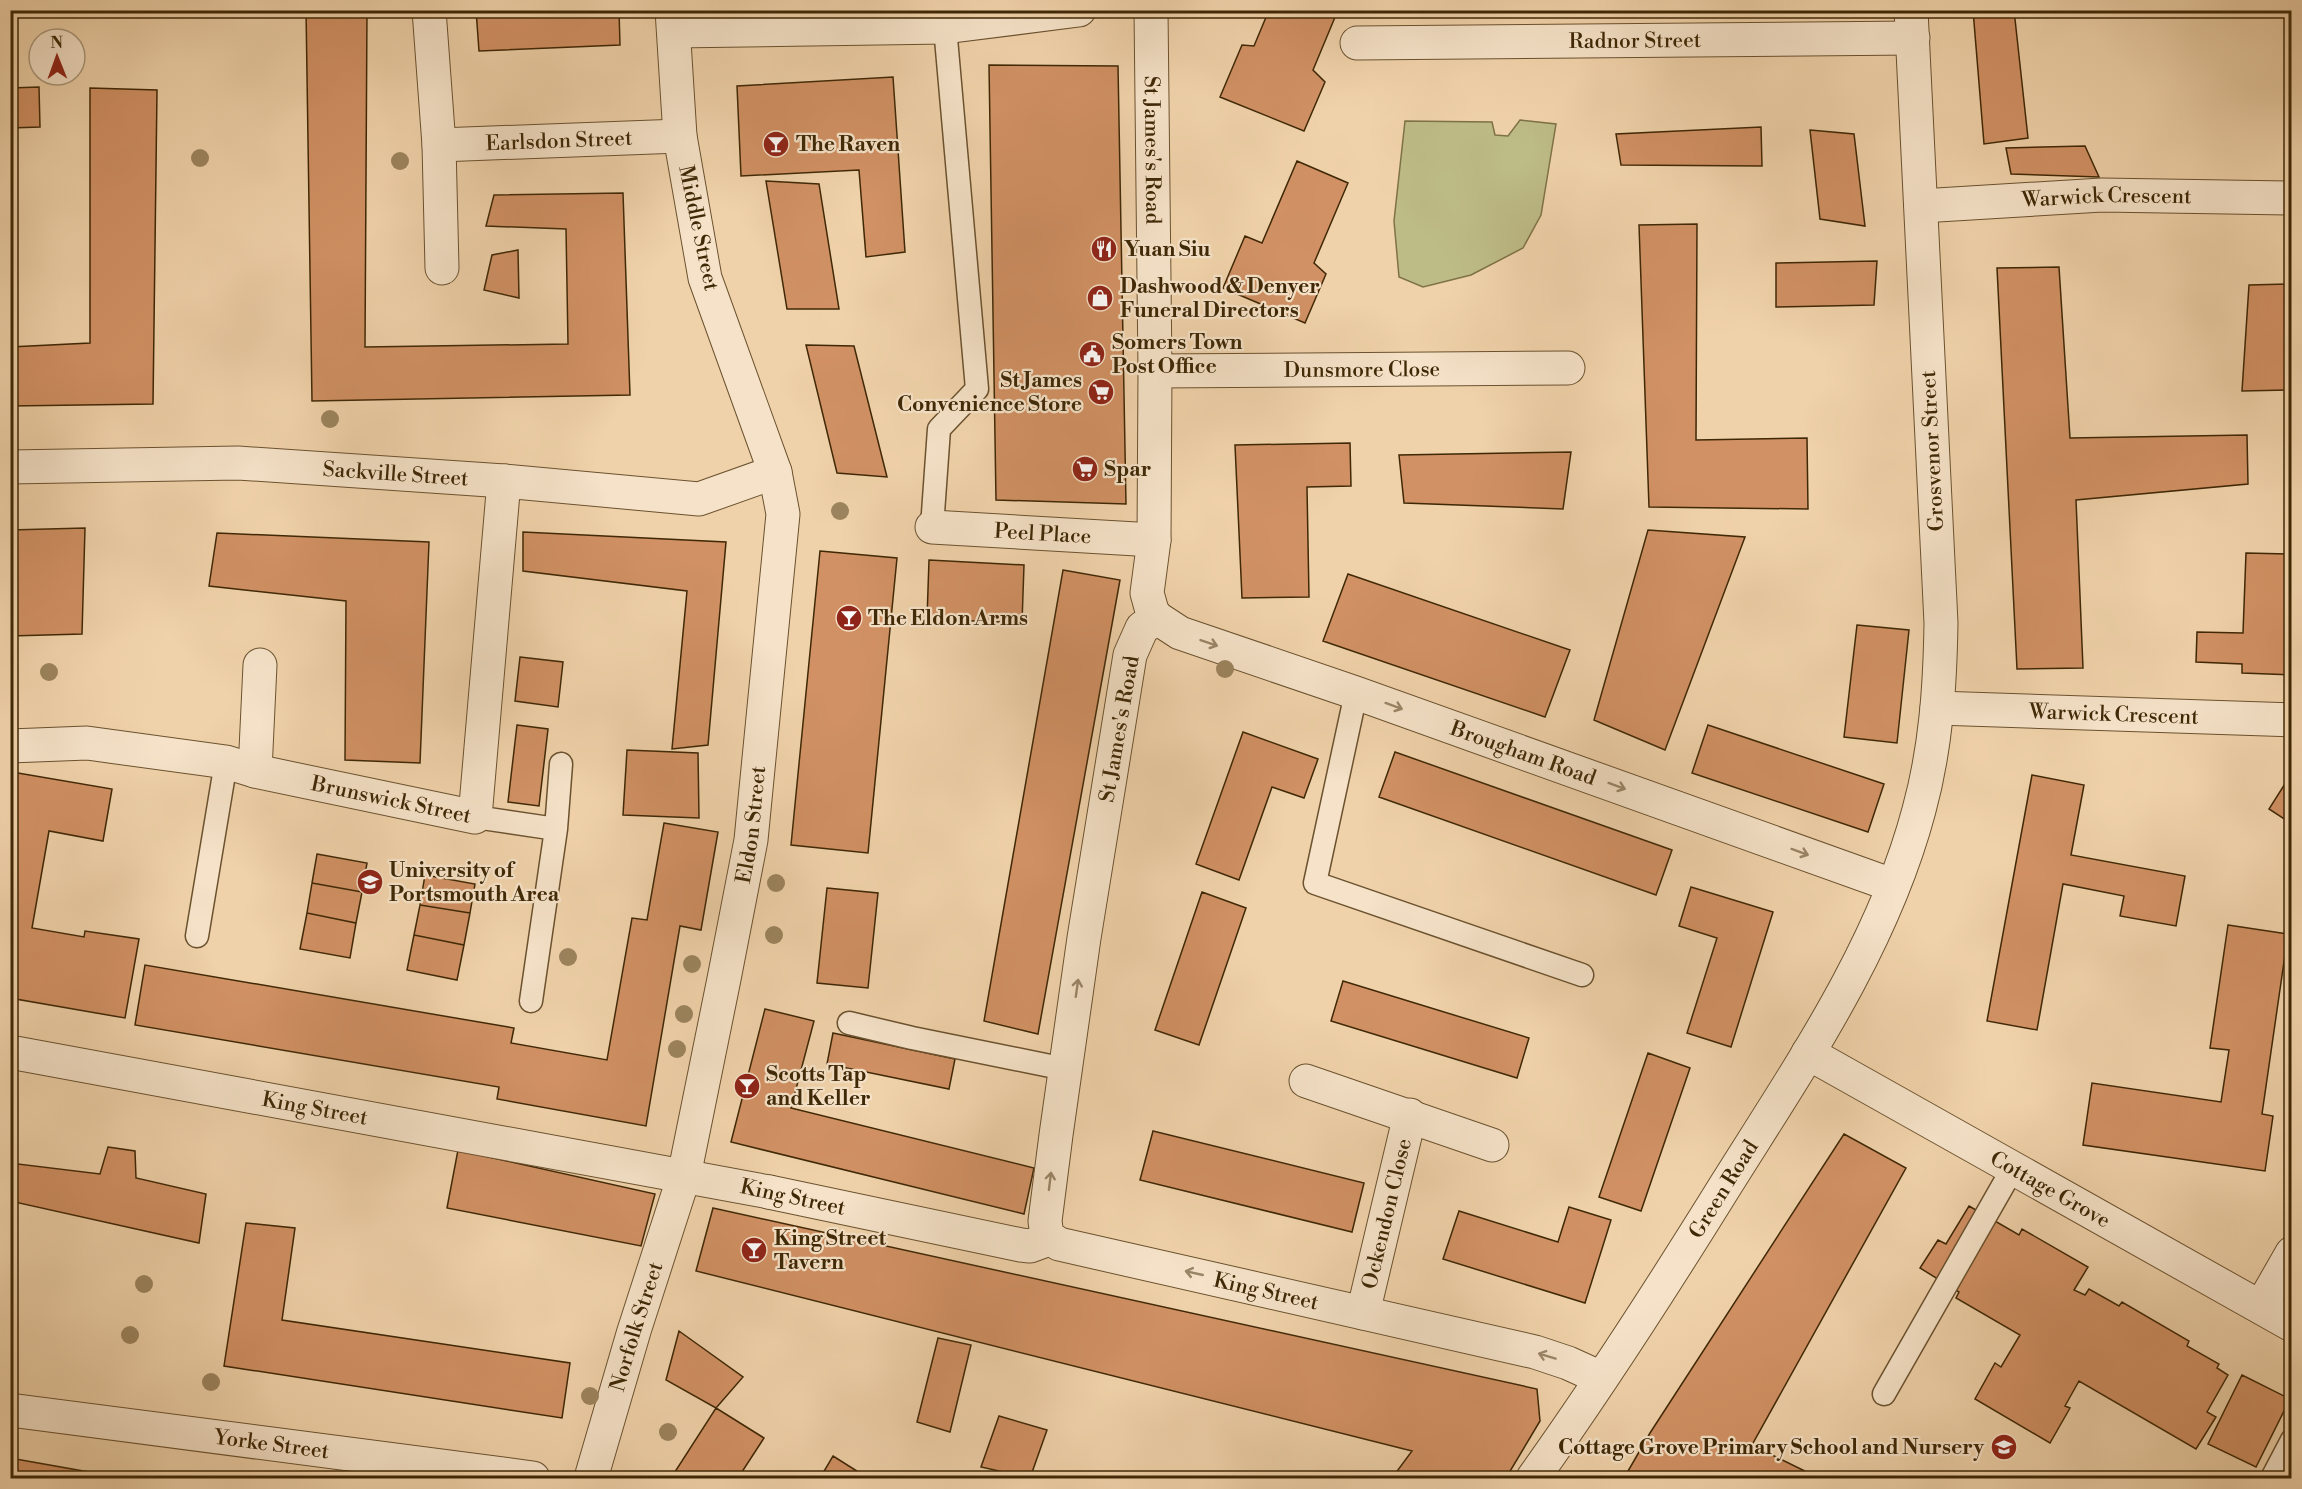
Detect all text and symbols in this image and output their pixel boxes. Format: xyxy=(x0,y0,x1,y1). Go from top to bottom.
north arrow xyxy=(27,27,87,87)
street label: Radnor Street xyxy=(1569,28,1702,55)
text: N xyxy=(50,33,64,53)
street label: St James's Road xyxy=(1138,76,1165,224)
street label: Earlsdon Street xyxy=(485,126,633,157)
bar icon: The Raven xyxy=(761,129,791,159)
place label: The Raven xyxy=(796,132,900,158)
street label: Middle Street xyxy=(672,163,724,294)
street label: Warwick Crescent xyxy=(2020,183,2192,214)
restaurant icon: Yuan Siu xyxy=(1089,234,1119,264)
place label: Yuan Siu xyxy=(1124,237,1210,263)
place label: Dashwood & Denyer Funeral Directors xyxy=(1120,274,1320,324)
shop icon: Dashwood & Denyer Funeral Directors xyxy=(1085,283,1115,313)
place label: Somers Town Post Office xyxy=(1112,330,1242,380)
public building icon: Somers Town Post Office xyxy=(1077,339,1107,369)
street label: Dunsmore Close xyxy=(1284,357,1440,384)
place label: St James Convenience Store xyxy=(897,368,1082,418)
street label: Grosvenor Street xyxy=(1916,369,1950,532)
supermarket icon: St James Convenience Store xyxy=(1086,377,1116,407)
supermarket icon: Spar xyxy=(1070,454,1100,484)
street label: Sackville Street xyxy=(322,457,470,493)
place label: Spar xyxy=(1104,457,1151,483)
street label: Peel Place xyxy=(993,519,1092,550)
bar icon: The Eldon Arms xyxy=(834,603,864,633)
place label: The Eldon Arms xyxy=(868,606,1028,632)
one-way arrow xyxy=(1200,638,1218,649)
street label: St James's Road xyxy=(1094,654,1146,805)
street label: Warwick Crescent xyxy=(2028,699,2200,731)
one-way arrow xyxy=(1384,702,1403,713)
street label: Brougham Road xyxy=(1446,716,1599,792)
street label: Eldon Street xyxy=(731,764,772,886)
street label: Brunswick Street xyxy=(308,771,474,830)
one-way arrow xyxy=(1607,782,1626,793)
one-way arrow xyxy=(1791,848,1809,859)
place label: University of Portsmouth Area xyxy=(389,858,560,908)
school or university icon: University of Portsmouth Area xyxy=(355,867,385,897)
one-way arrow xyxy=(1072,979,1083,999)
place label: Scotts Tap and Keller xyxy=(766,1062,871,1112)
bar icon: Scotts Tap and Keller xyxy=(732,1071,762,1101)
street label: King Street xyxy=(260,1087,370,1132)
street label: Ockendon Close xyxy=(1357,1136,1418,1292)
street label: Green Road xyxy=(1684,1136,1765,1244)
street label: Cottage Grove xyxy=(1985,1146,2115,1234)
one-way arrow xyxy=(1044,1172,1055,1192)
street label: King Street xyxy=(738,1174,848,1222)
place label: King Street Tavern xyxy=(774,1226,886,1276)
bar icon: King Street Tavern xyxy=(739,1235,769,1265)
street label: Norfolk Street xyxy=(605,1258,670,1395)
one-way arrow xyxy=(1184,1267,1203,1279)
street label: King Street xyxy=(1211,1267,1322,1317)
one-way arrow xyxy=(1538,1350,1557,1361)
street label: Yorke Street xyxy=(212,1425,331,1465)
school or university icon: Cottage Grove Primary School and Nursery xyxy=(1989,1432,2019,1462)
place label: Cottage Grove Primary School and Nursery xyxy=(1558,1435,1984,1461)

